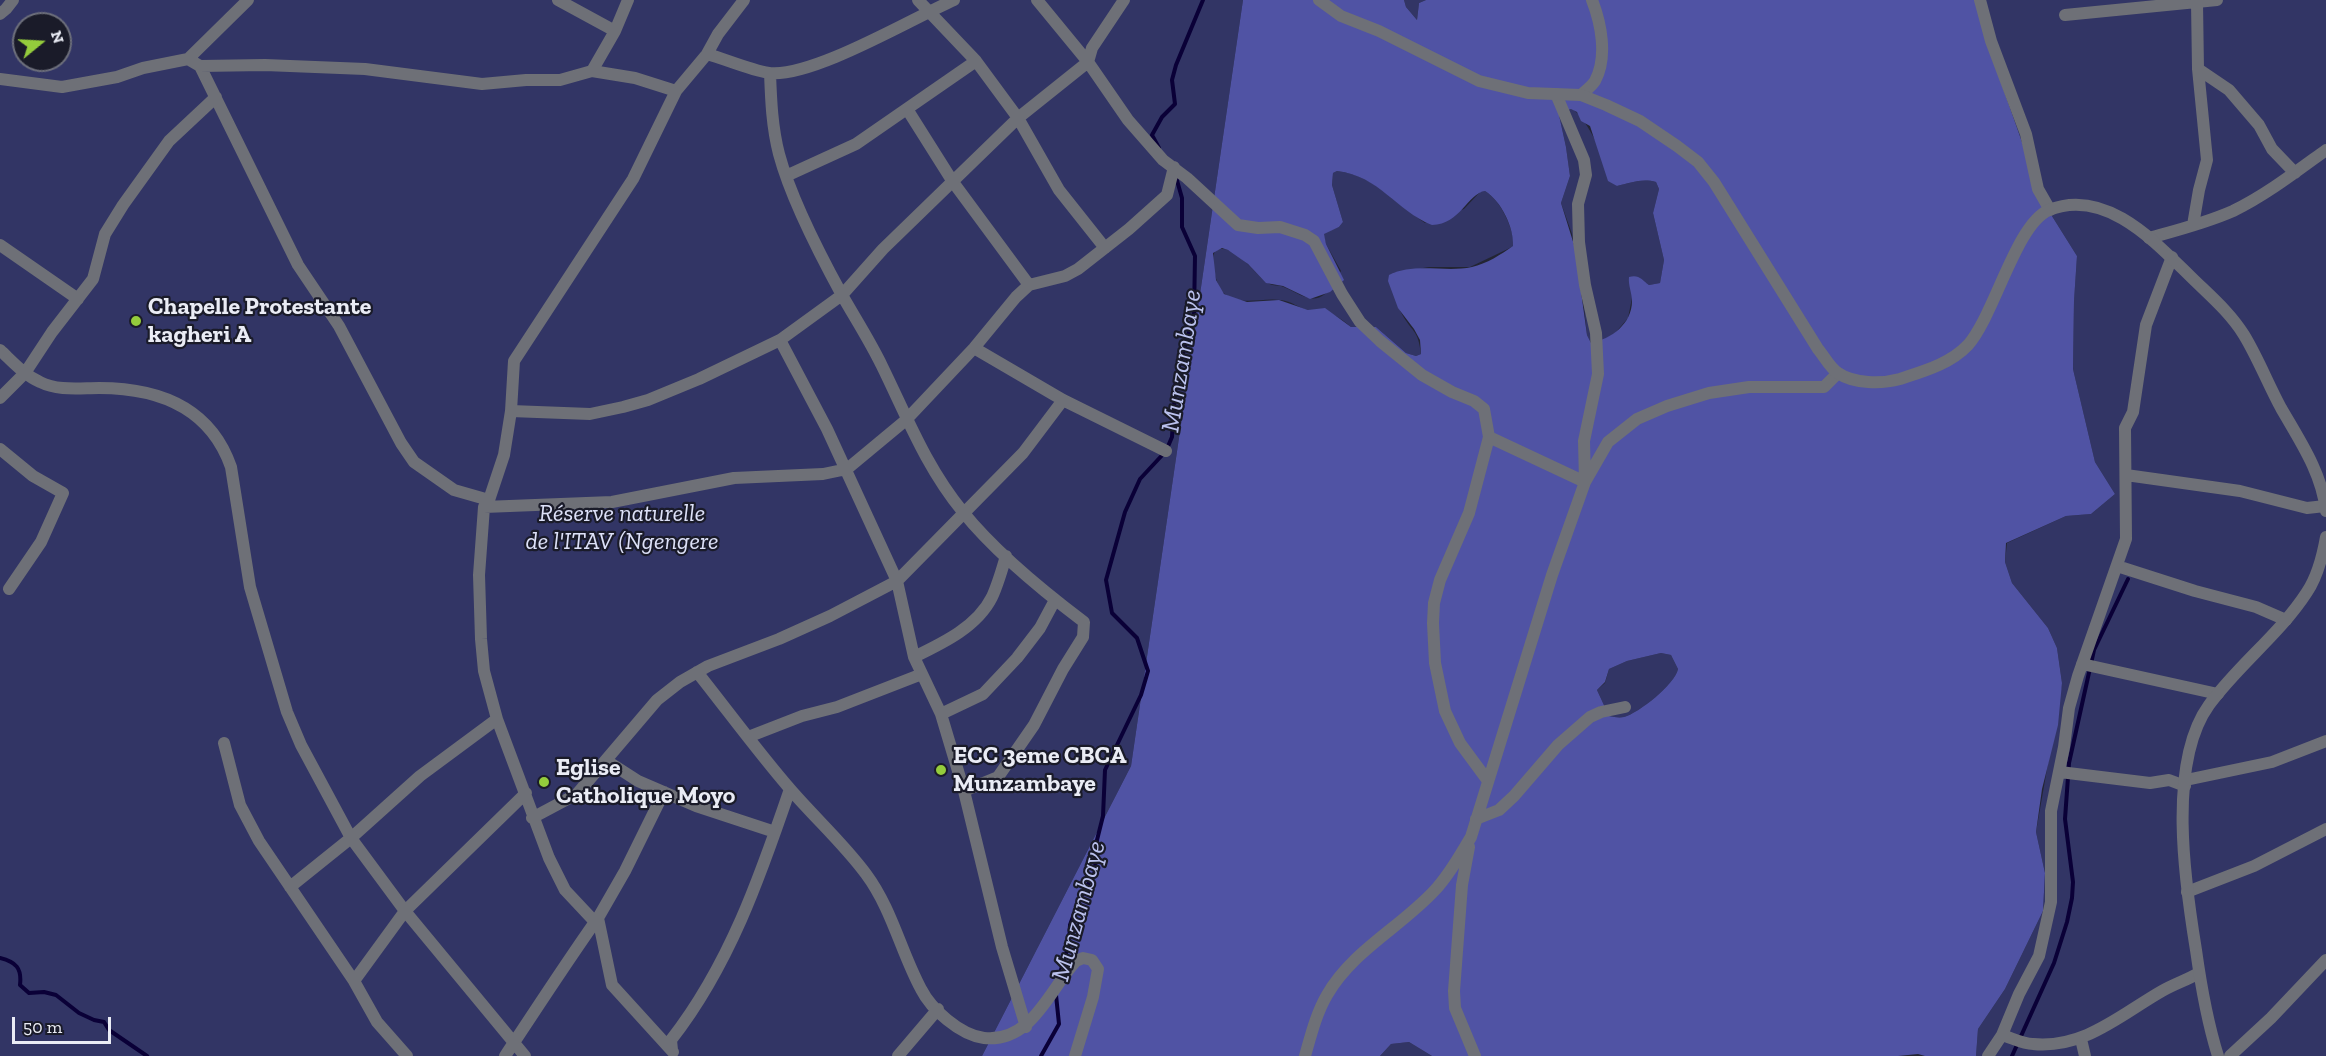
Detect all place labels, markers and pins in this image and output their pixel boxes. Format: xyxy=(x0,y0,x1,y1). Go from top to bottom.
place label: Chapelle Protestante kagheri A xyxy=(148,293,371,349)
marker: Chapelle Protestante kagheri A xyxy=(129,314,143,328)
place label: ECC 3eme CBCA Munzambaye xyxy=(953,742,1126,798)
place label: Eglise Catholique Moyo xyxy=(556,754,735,810)
marker: ECC 3eme CBCA Munzambaye xyxy=(934,763,948,777)
marker: Eglise Catholique Moyo xyxy=(537,775,551,789)

